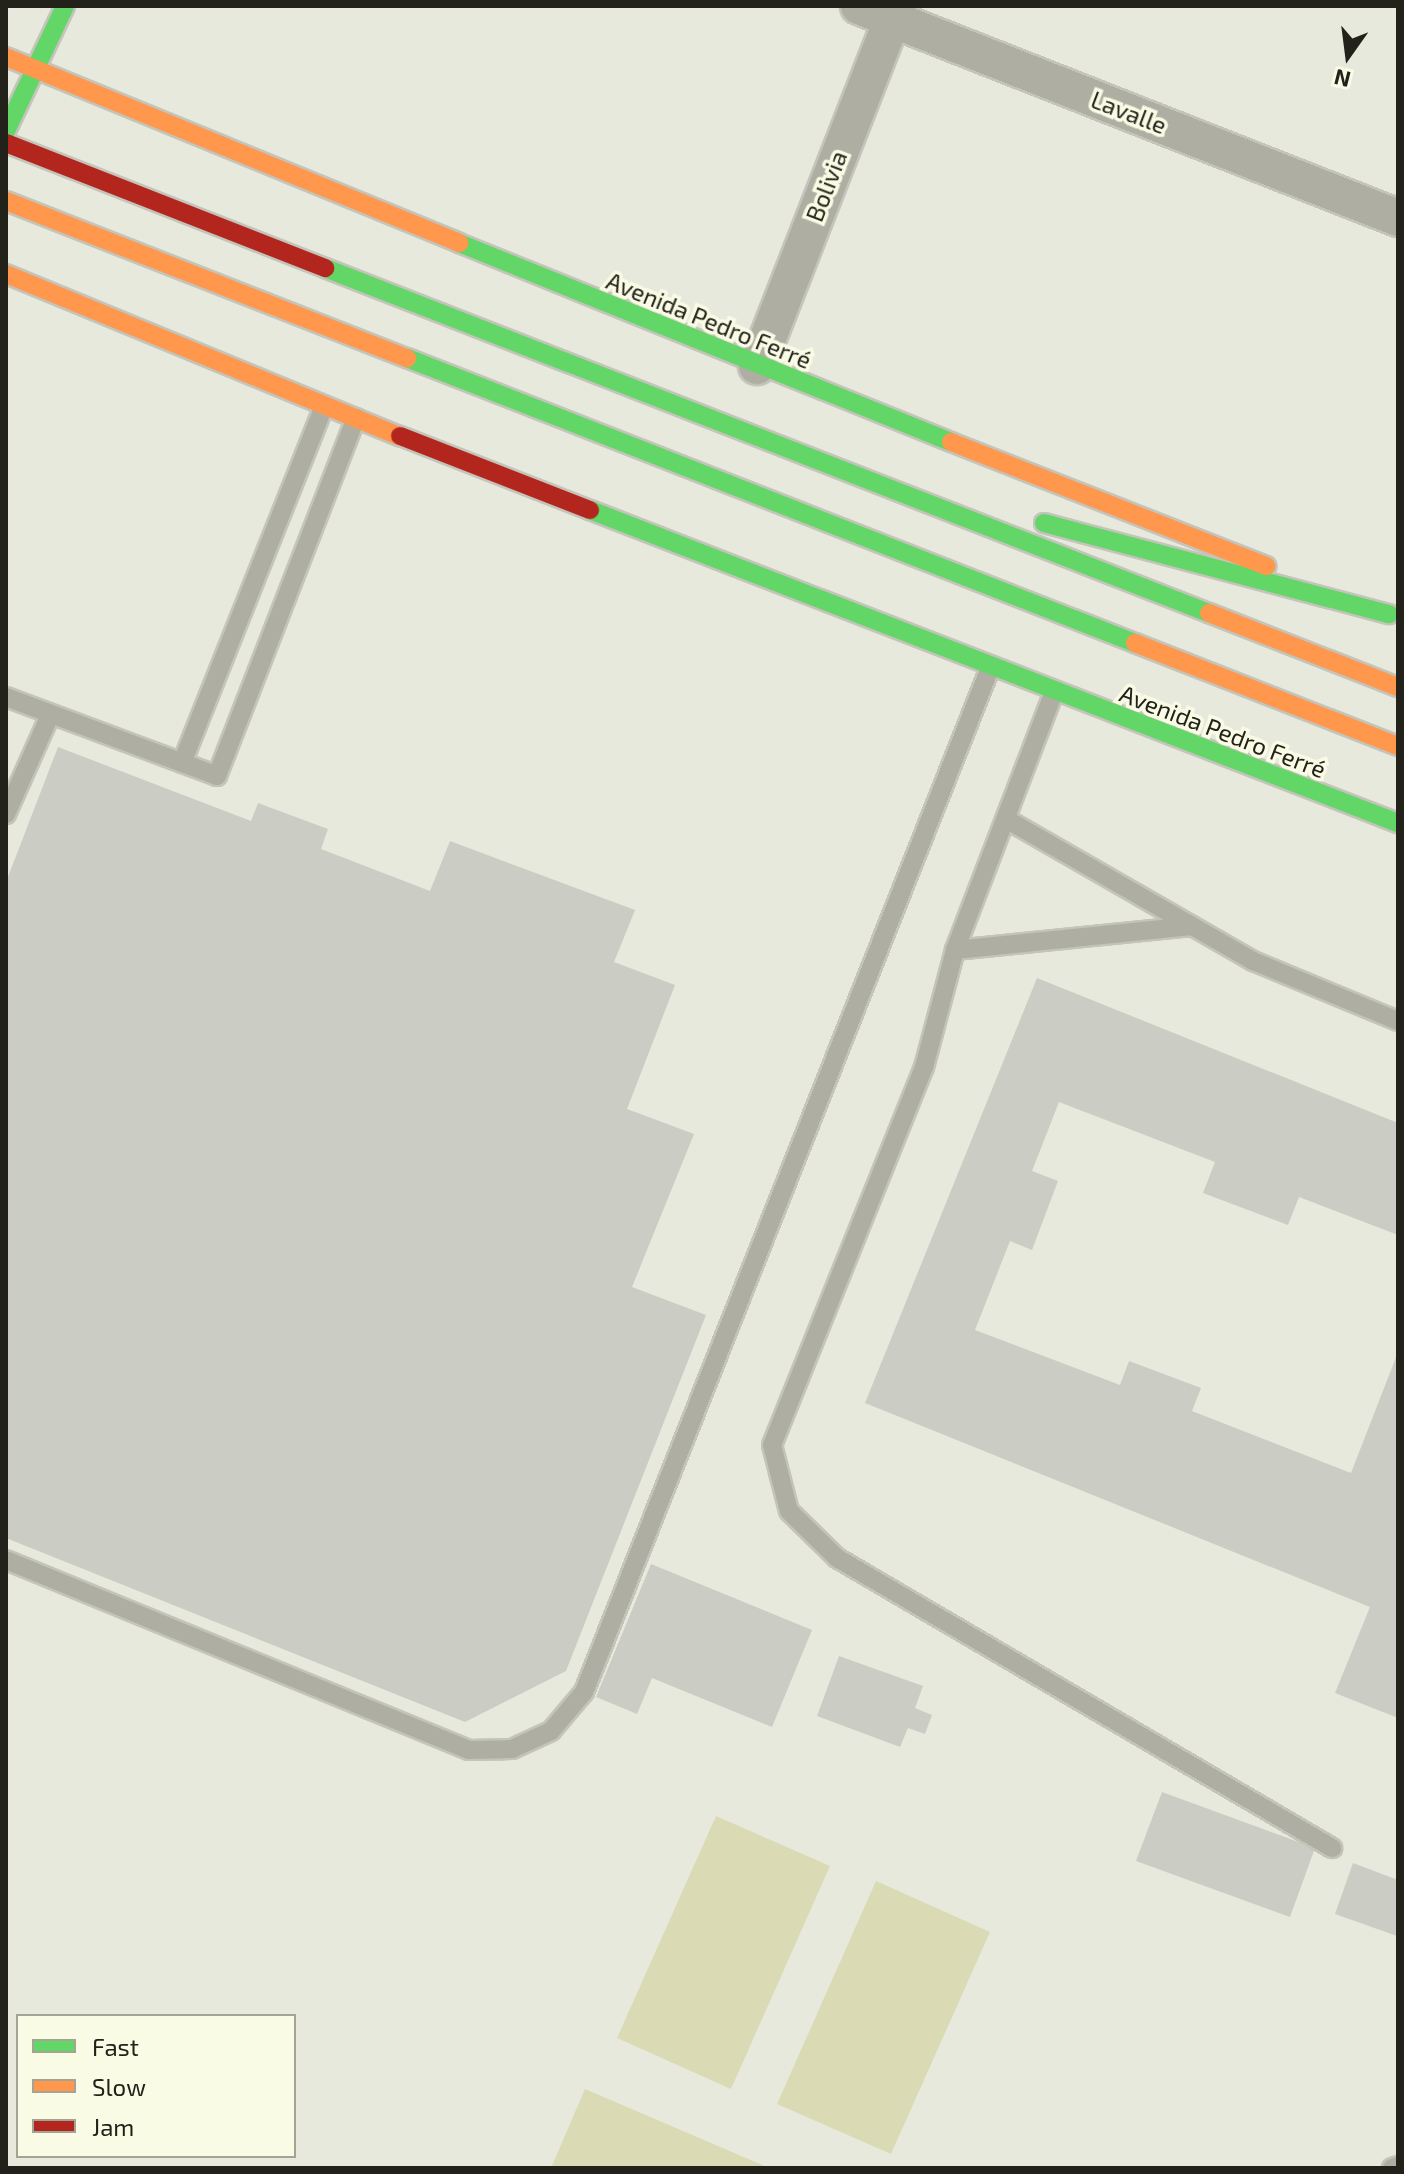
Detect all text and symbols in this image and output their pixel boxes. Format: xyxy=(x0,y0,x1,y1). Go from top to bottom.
north arrow xyxy=(1308,16,1388,96)
text: N xyxy=(1331,65,1353,94)
street label: Lavalle xyxy=(1087,85,1171,139)
street label: Bolivia xyxy=(799,147,853,225)
street label: Avenida Pedro Ferré xyxy=(602,266,816,374)
street label: Avenida Pedro Ferré xyxy=(1116,678,1330,784)
legend xyxy=(16,2014,296,2158)
text: Fast xyxy=(92,2032,139,2061)
text: Slow xyxy=(92,2072,146,2101)
text: Jam xyxy=(92,2112,134,2141)

